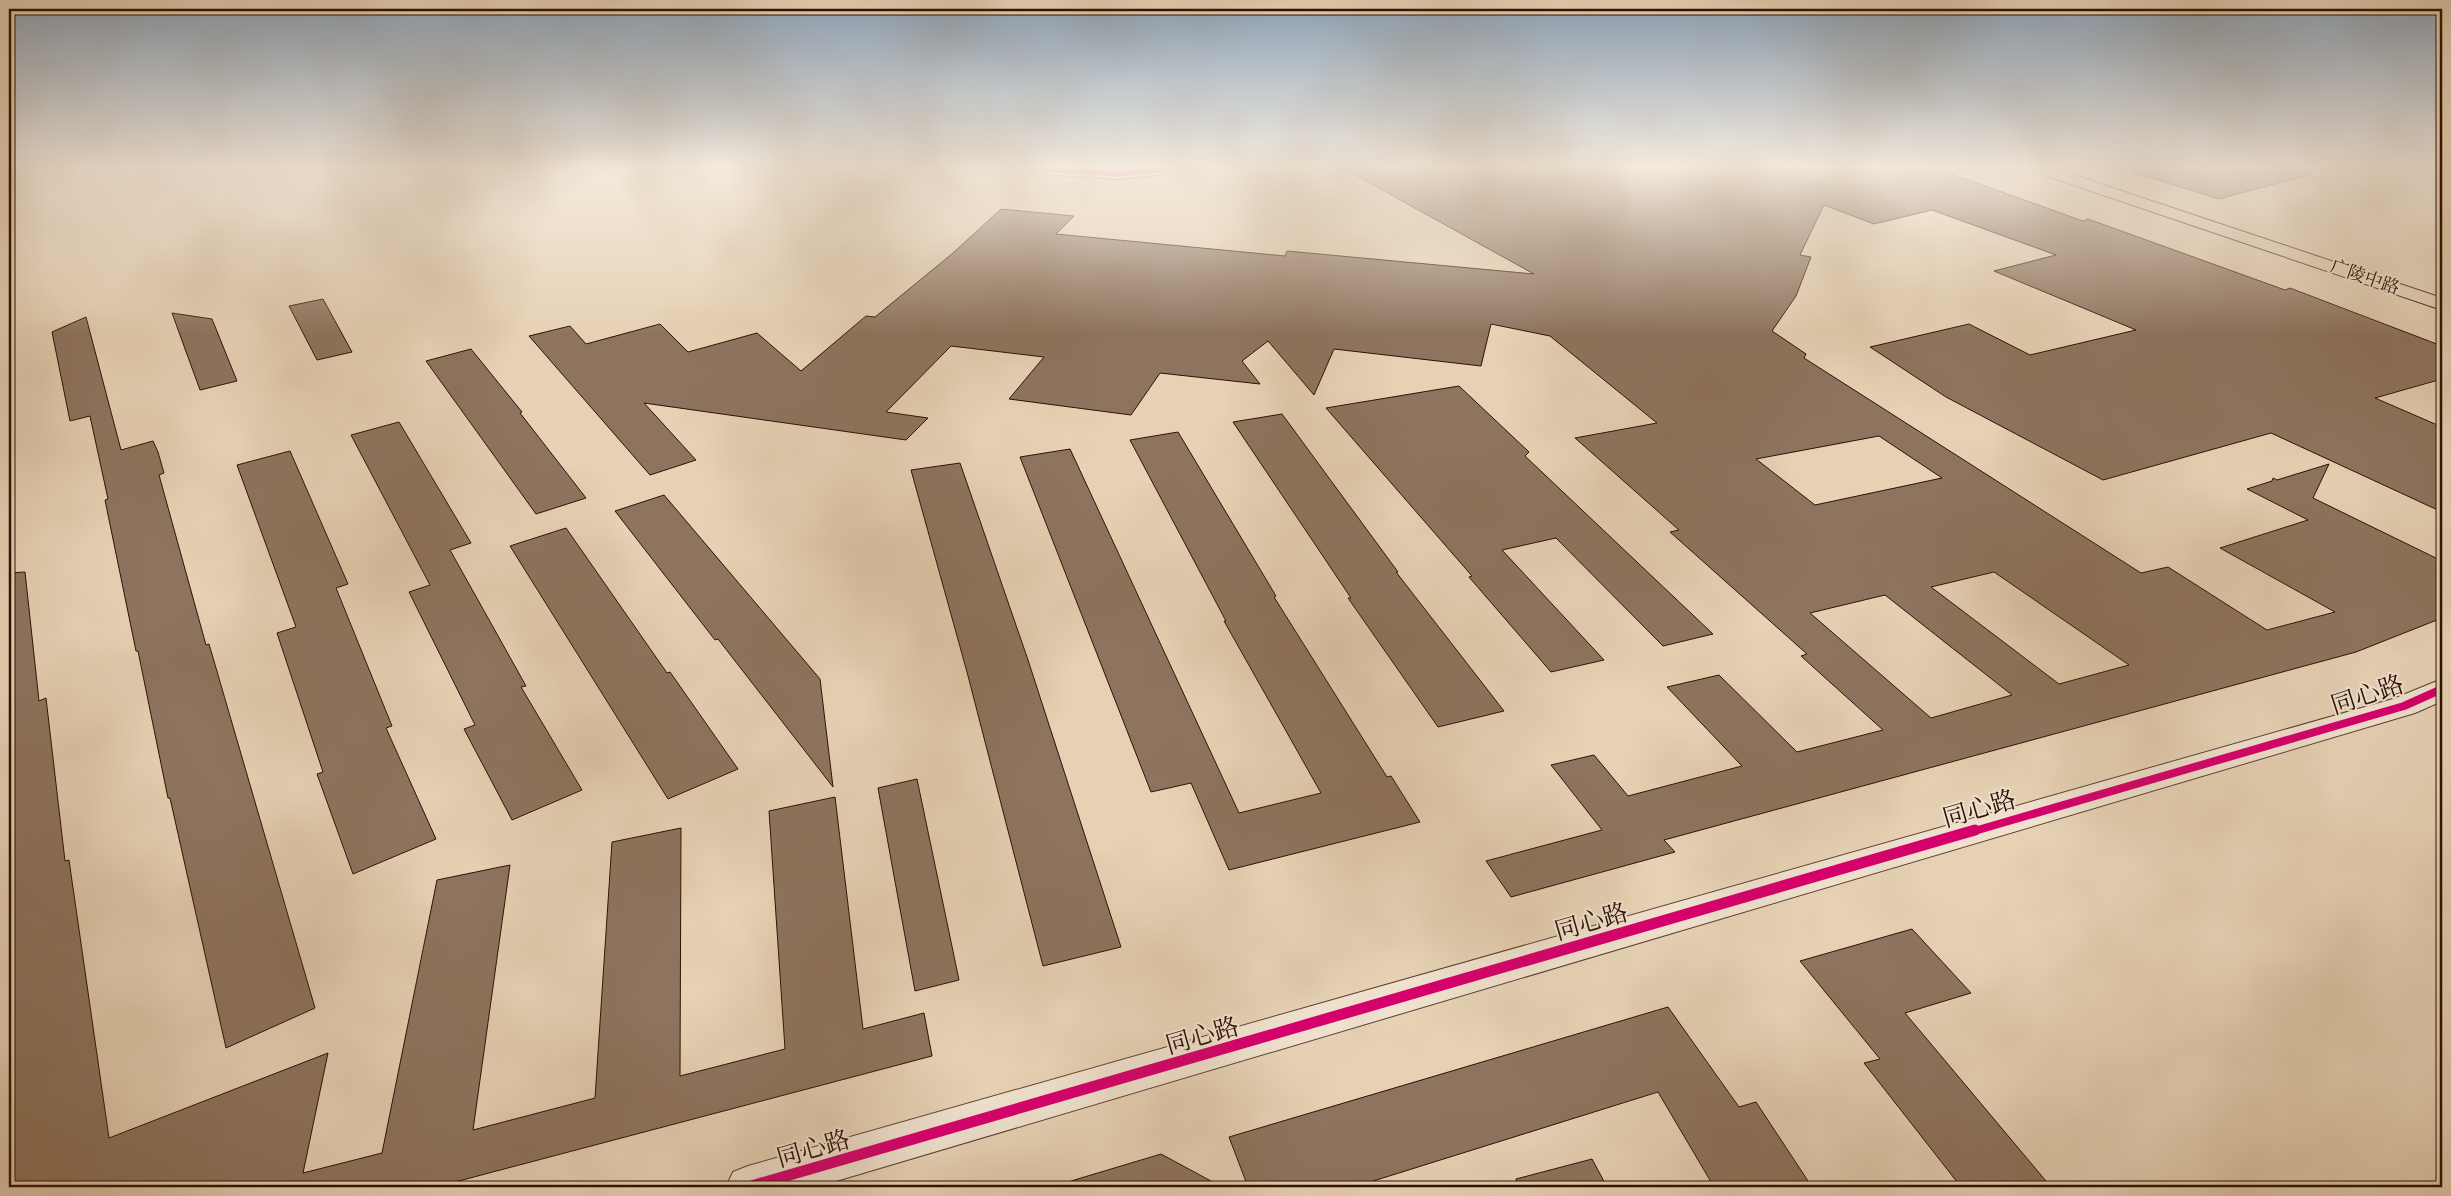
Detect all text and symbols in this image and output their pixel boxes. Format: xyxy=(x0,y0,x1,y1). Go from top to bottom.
street label: 广陵中路 xyxy=(2327,255,2403,300)
street label: 同心路 xyxy=(2327,669,2408,722)
street label: 同心路 xyxy=(1939,784,2020,835)
street label: 同心路 xyxy=(1551,897,1632,948)
street label: 同心路 xyxy=(1162,1011,1243,1062)
street label: 同心路 xyxy=(773,1124,854,1175)

